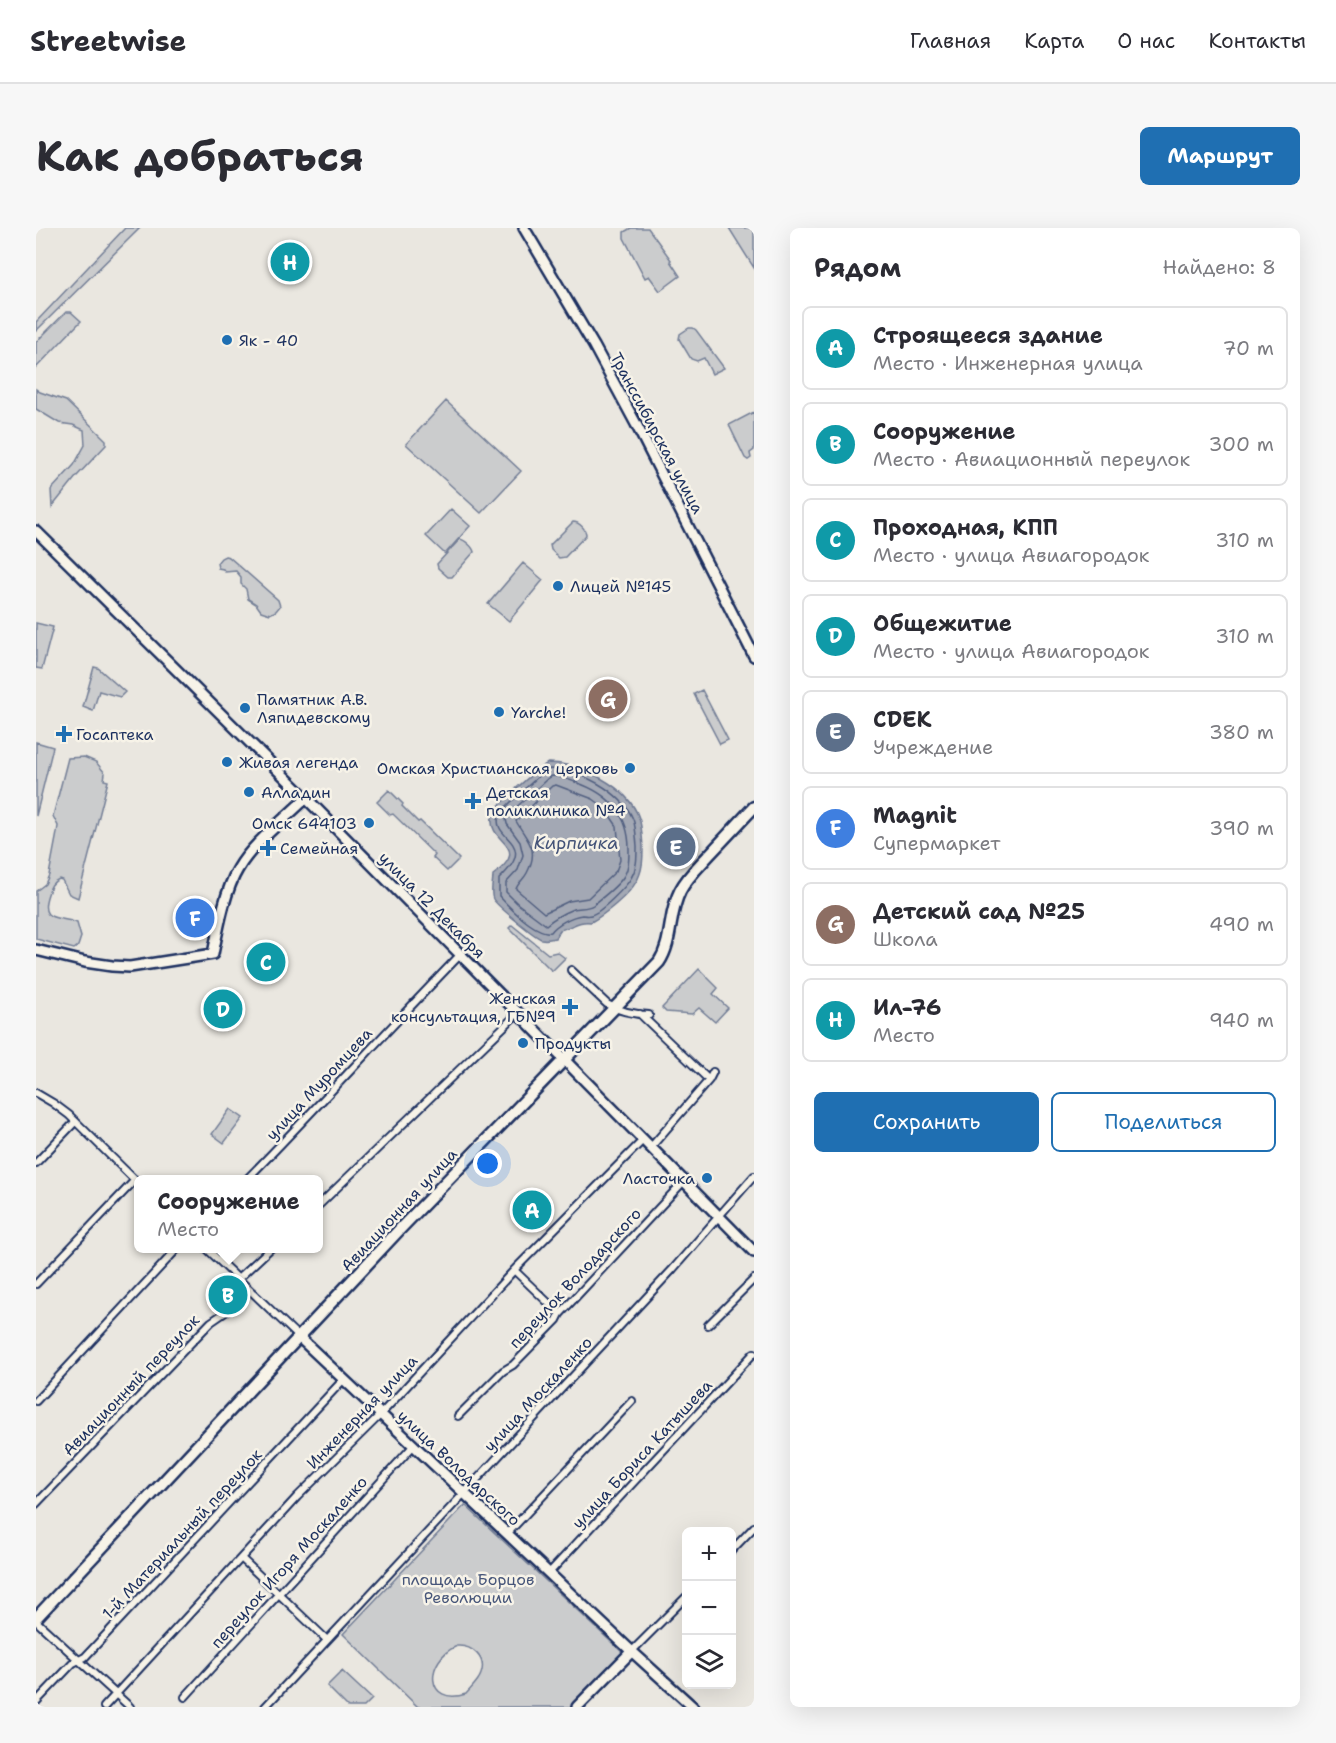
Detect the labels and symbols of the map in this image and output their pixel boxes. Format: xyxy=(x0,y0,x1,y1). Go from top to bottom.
pin: H xyxy=(270,240,310,285)
place label: Як - 40 xyxy=(239,330,298,351)
marker: Як - 40 xyxy=(220,333,234,347)
street label: Транссибирская улица xyxy=(605,349,709,517)
place label: Лицей №145 xyxy=(570,576,671,597)
marker: Лицей №145 xyxy=(551,579,565,593)
pin: G xyxy=(588,676,628,722)
place label: Памятник А.В. Ляпидевскому xyxy=(257,689,371,728)
marker: Памятник А.В. Ляпидевскому xyxy=(238,701,252,715)
place label: Yarche! xyxy=(511,702,566,723)
marker: Yarche! xyxy=(492,705,506,719)
place label: Госаптека xyxy=(76,724,153,745)
marker: Госаптека xyxy=(57,727,71,741)
place label: Живая легенда xyxy=(239,752,358,773)
marker: Живая легенда xyxy=(220,755,234,769)
place label: Омская Христианская церковь xyxy=(377,758,618,779)
marker: Омская Христианская церковь xyxy=(623,761,637,775)
place label: Алладин xyxy=(261,782,331,803)
place label: Детская поликлиника №4 xyxy=(486,782,626,821)
marker: Алладин xyxy=(242,785,256,799)
marker: Детская поликлиника №4 xyxy=(464,792,482,810)
place label: Омск 644103 xyxy=(252,813,357,834)
marker: Омск 644103 xyxy=(362,816,376,830)
pin: E xyxy=(656,824,696,870)
water label: Кирпичка xyxy=(534,831,618,855)
place label: Семейная xyxy=(280,838,358,859)
marker: Семейная xyxy=(261,841,275,855)
street label: улица 12 Декабря xyxy=(374,847,490,963)
pin: F xyxy=(176,896,214,940)
pin: C xyxy=(246,940,286,984)
pin: D xyxy=(204,986,243,1032)
place label: Женская консультация, ГБ№9 xyxy=(391,988,556,1027)
marker: Женская консультация, ГБ№9 xyxy=(561,998,579,1016)
street label: улица Муромцева xyxy=(261,1023,377,1145)
place label: Продукты xyxy=(535,1033,611,1054)
marker: Продукты xyxy=(516,1036,530,1050)
street label: Авиационная улица xyxy=(336,1144,462,1276)
your location xyxy=(473,1149,502,1178)
place label: Ласточка xyxy=(623,1168,695,1189)
marker: Ласточка xyxy=(700,1171,714,1185)
pin: A xyxy=(512,1188,552,1232)
street label: переулок Володарского xyxy=(504,1203,646,1353)
pin: B xyxy=(208,1272,248,1318)
street label: Авиационный переулок xyxy=(58,1309,204,1460)
street label: улица Москаленко xyxy=(479,1332,597,1456)
street label: Инженерная улица xyxy=(302,1350,422,1474)
street label: улица Бориса Катышева xyxy=(567,1375,717,1533)
street label: улица Володарского xyxy=(393,1405,525,1531)
street label: 1-й Материальный переулок xyxy=(97,1444,267,1624)
street label: переулок Игоря Москаленко xyxy=(206,1472,372,1652)
park label: площадь Борцов Революции xyxy=(402,1569,534,1608)

